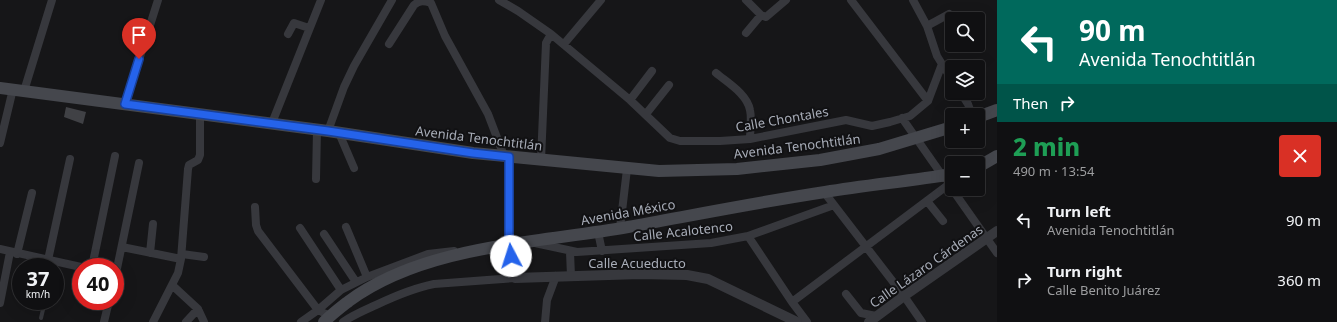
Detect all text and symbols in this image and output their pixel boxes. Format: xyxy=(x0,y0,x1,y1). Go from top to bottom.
text: 90 m xyxy=(1079,11,1146,49)
map controls xyxy=(945,12,985,196)
button: search xyxy=(945,12,985,52)
icon: left xyxy=(1013,16,1065,68)
pin xyxy=(122,18,156,59)
icon: arrive xyxy=(128,24,150,46)
text: Avenida Tenochtitlán xyxy=(1079,47,1256,71)
button: layers xyxy=(945,60,985,100)
icon: right xyxy=(1056,92,1078,114)
text: Then xyxy=(1013,93,1048,113)
street label: Calle Chontales xyxy=(734,102,830,136)
button: + xyxy=(945,108,985,148)
street label: Avenida Tenochtitlán xyxy=(415,121,543,155)
street label: Avenida Tenochtitlán xyxy=(733,129,861,163)
text: 2 min xyxy=(1013,130,1080,163)
button: close xyxy=(1279,135,1321,177)
button: − xyxy=(945,156,985,196)
text: 490 m · 13:54 xyxy=(1013,162,1094,180)
street label: Avenida México xyxy=(579,195,677,229)
text: Turn left xyxy=(1047,201,1111,221)
icon: left xyxy=(1013,209,1035,231)
text: 90 m xyxy=(1286,210,1321,230)
street label: Calle Acalotenco xyxy=(632,217,734,245)
street label: Calle Lázaro Cárdenas xyxy=(866,220,986,312)
text: Avenida Tenochtitlán xyxy=(1047,221,1175,239)
position arrow xyxy=(490,235,532,277)
street label: Calle Acueducto xyxy=(588,254,686,272)
speed limit sign: 40 xyxy=(72,258,124,310)
text: Turn right xyxy=(1047,261,1122,281)
text: 37 xyxy=(27,265,49,292)
icon: right xyxy=(1013,269,1035,291)
text: 360 m xyxy=(1277,270,1321,290)
text: Calle Benito Juárez xyxy=(1047,281,1160,299)
text: km/h xyxy=(26,287,50,301)

